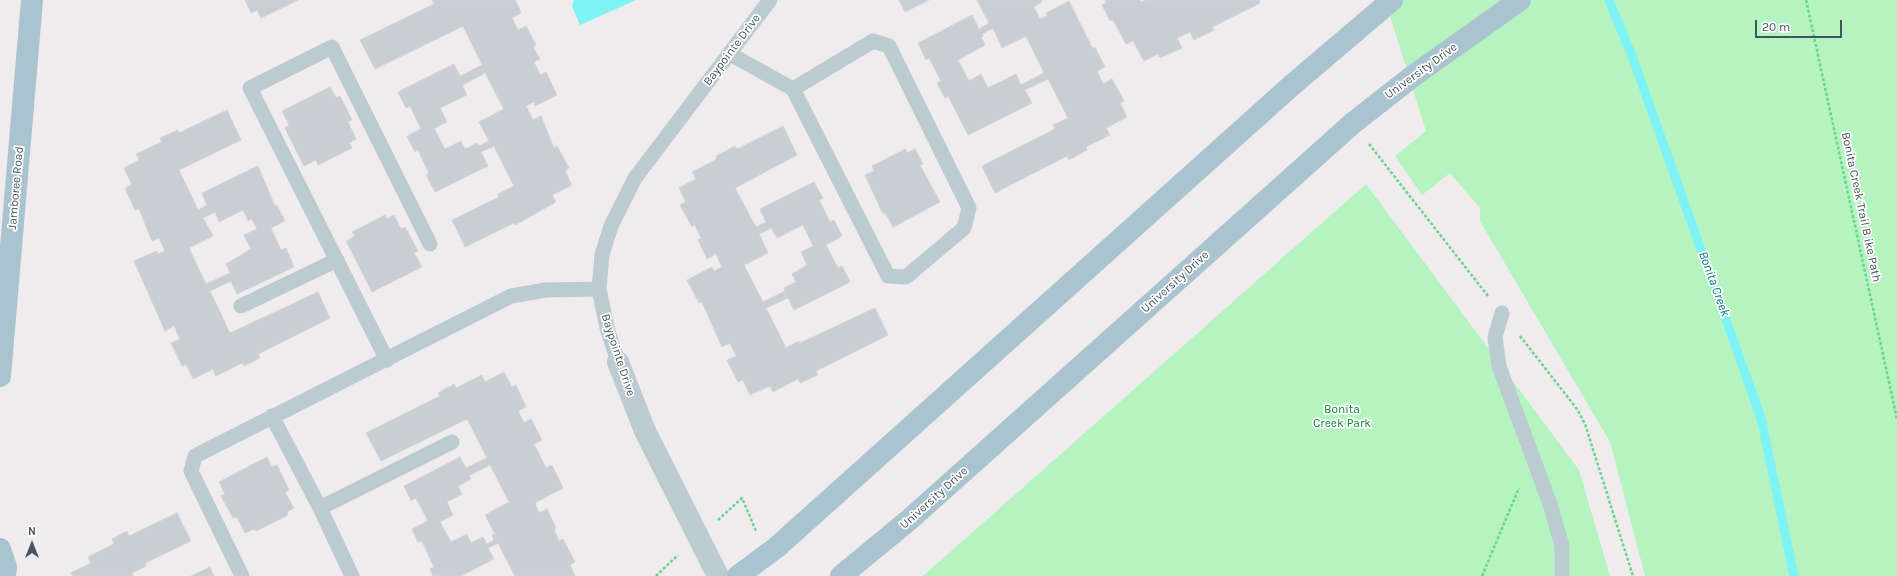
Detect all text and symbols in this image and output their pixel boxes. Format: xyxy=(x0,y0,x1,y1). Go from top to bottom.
street label: Baypointe Drive xyxy=(700,11,764,89)
scale bar xyxy=(1757,12,1844,38)
text: 20 m xyxy=(1762,20,1790,34)
street label: University Drive xyxy=(1382,40,1460,102)
street label: Bonita Creek Trail B ike Path xyxy=(1838,131,1884,283)
street label: Jamboree Road xyxy=(5,146,27,230)
street label: University Drive xyxy=(1138,248,1212,316)
water label: Bonita Creek xyxy=(1695,249,1733,319)
street label: Baypointe Drive xyxy=(598,312,638,398)
park label: Bonita Creek Park xyxy=(1313,403,1371,431)
street label: University Drive xyxy=(897,464,971,532)
north arrow xyxy=(12,524,52,564)
text: N xyxy=(28,525,36,538)

